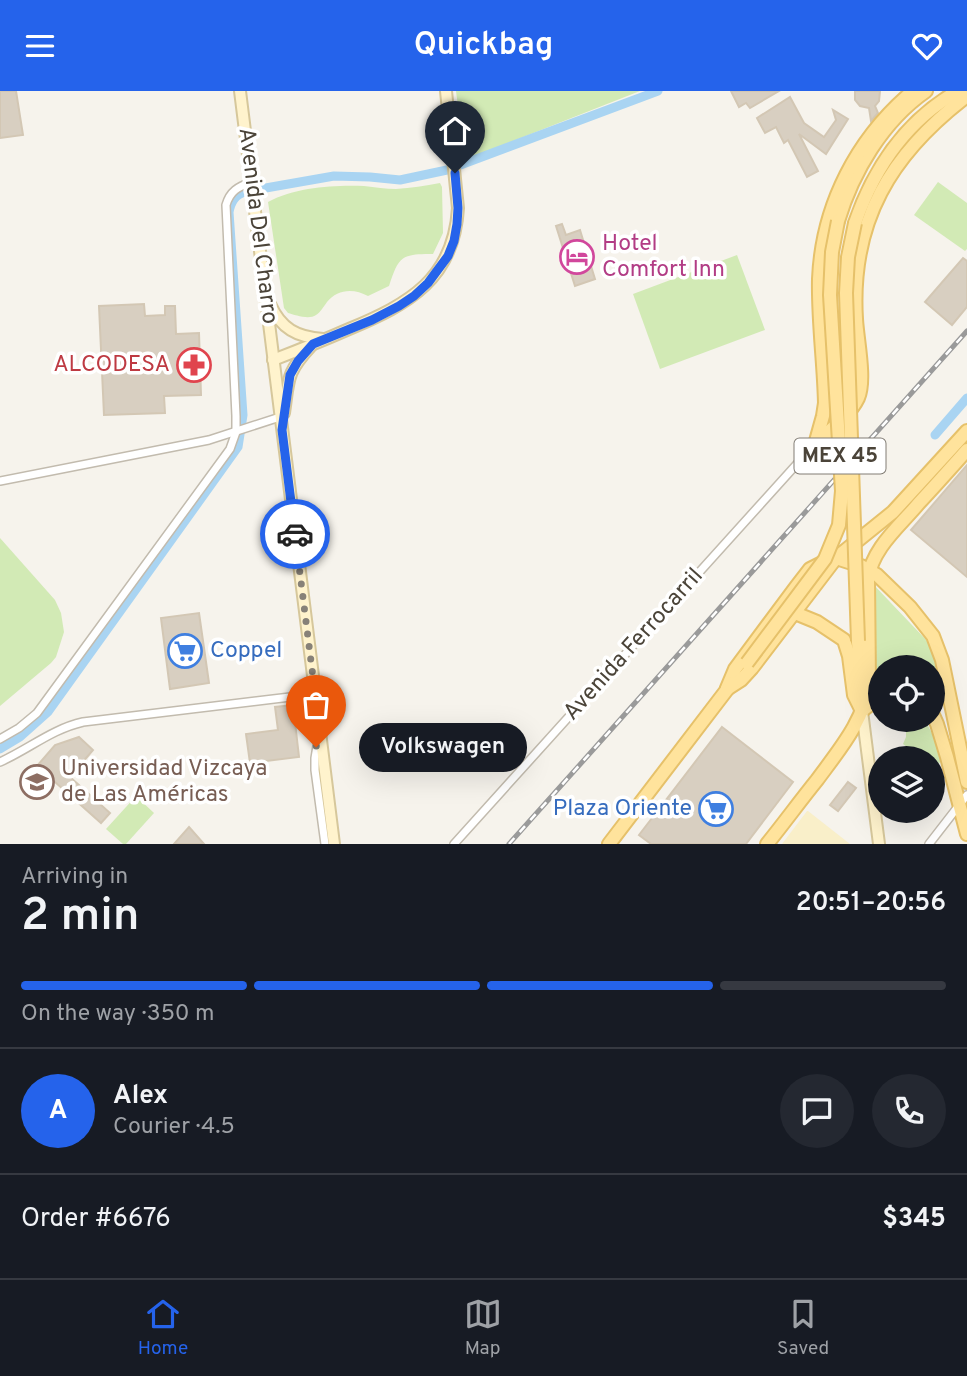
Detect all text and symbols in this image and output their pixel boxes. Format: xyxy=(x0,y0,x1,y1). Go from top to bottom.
text: Quickbag xyxy=(414,26,553,66)
icon: menu xyxy=(21,27,59,65)
icon: heart xyxy=(908,27,946,65)
pin xyxy=(425,101,485,173)
icon: home xyxy=(436,112,474,150)
street label: Avenida Del Charro xyxy=(231,126,283,326)
place label: Hotel Comfort Inn xyxy=(602,230,725,285)
hotel icon: Hotel Comfort Inn xyxy=(558,238,596,276)
pharmacy icon: ALCODESA xyxy=(175,346,213,384)
place label: ALCODESA xyxy=(53,351,170,380)
road number: MEX 45 xyxy=(794,439,886,473)
courier xyxy=(260,499,330,569)
icon: car xyxy=(276,515,314,553)
street label: Avenida Ferrocarril xyxy=(558,563,710,727)
supermarket icon: Coppel xyxy=(166,632,204,670)
place label: Coppel xyxy=(210,637,282,666)
map controls xyxy=(868,655,945,823)
button: locate xyxy=(868,655,945,732)
pin xyxy=(286,675,346,747)
icon: bag xyxy=(297,686,335,724)
callout: Volkswagen xyxy=(358,723,526,771)
text: Volkswagen xyxy=(381,733,505,762)
button: layers xyxy=(868,746,945,823)
place label: Universidad Vizcaya de Las Américas xyxy=(61,755,267,810)
school or university icon: Universidad Vizcaya de Las Américas xyxy=(18,763,56,801)
supermarket icon: Plaza Oriente xyxy=(697,790,735,828)
place label: Plaza Oriente xyxy=(553,795,692,824)
text: Arriving in xyxy=(21,863,128,892)
text: 20:51–20:56 xyxy=(796,887,946,920)
text: 2 min xyxy=(21,888,140,947)
text: On the way · 350 m xyxy=(21,1000,215,1029)
button: chat xyxy=(780,1074,854,1148)
button: phone xyxy=(872,1074,946,1148)
text: Alex xyxy=(113,1080,168,1113)
text: A xyxy=(49,1095,67,1128)
text: Courier · 4.5 xyxy=(113,1113,235,1142)
text: Order #6676 xyxy=(21,1203,171,1236)
text: $345 xyxy=(882,1203,946,1236)
tab: Home xyxy=(138,1295,188,1361)
tab: Map xyxy=(464,1295,502,1361)
tab: Saved xyxy=(777,1295,829,1361)

